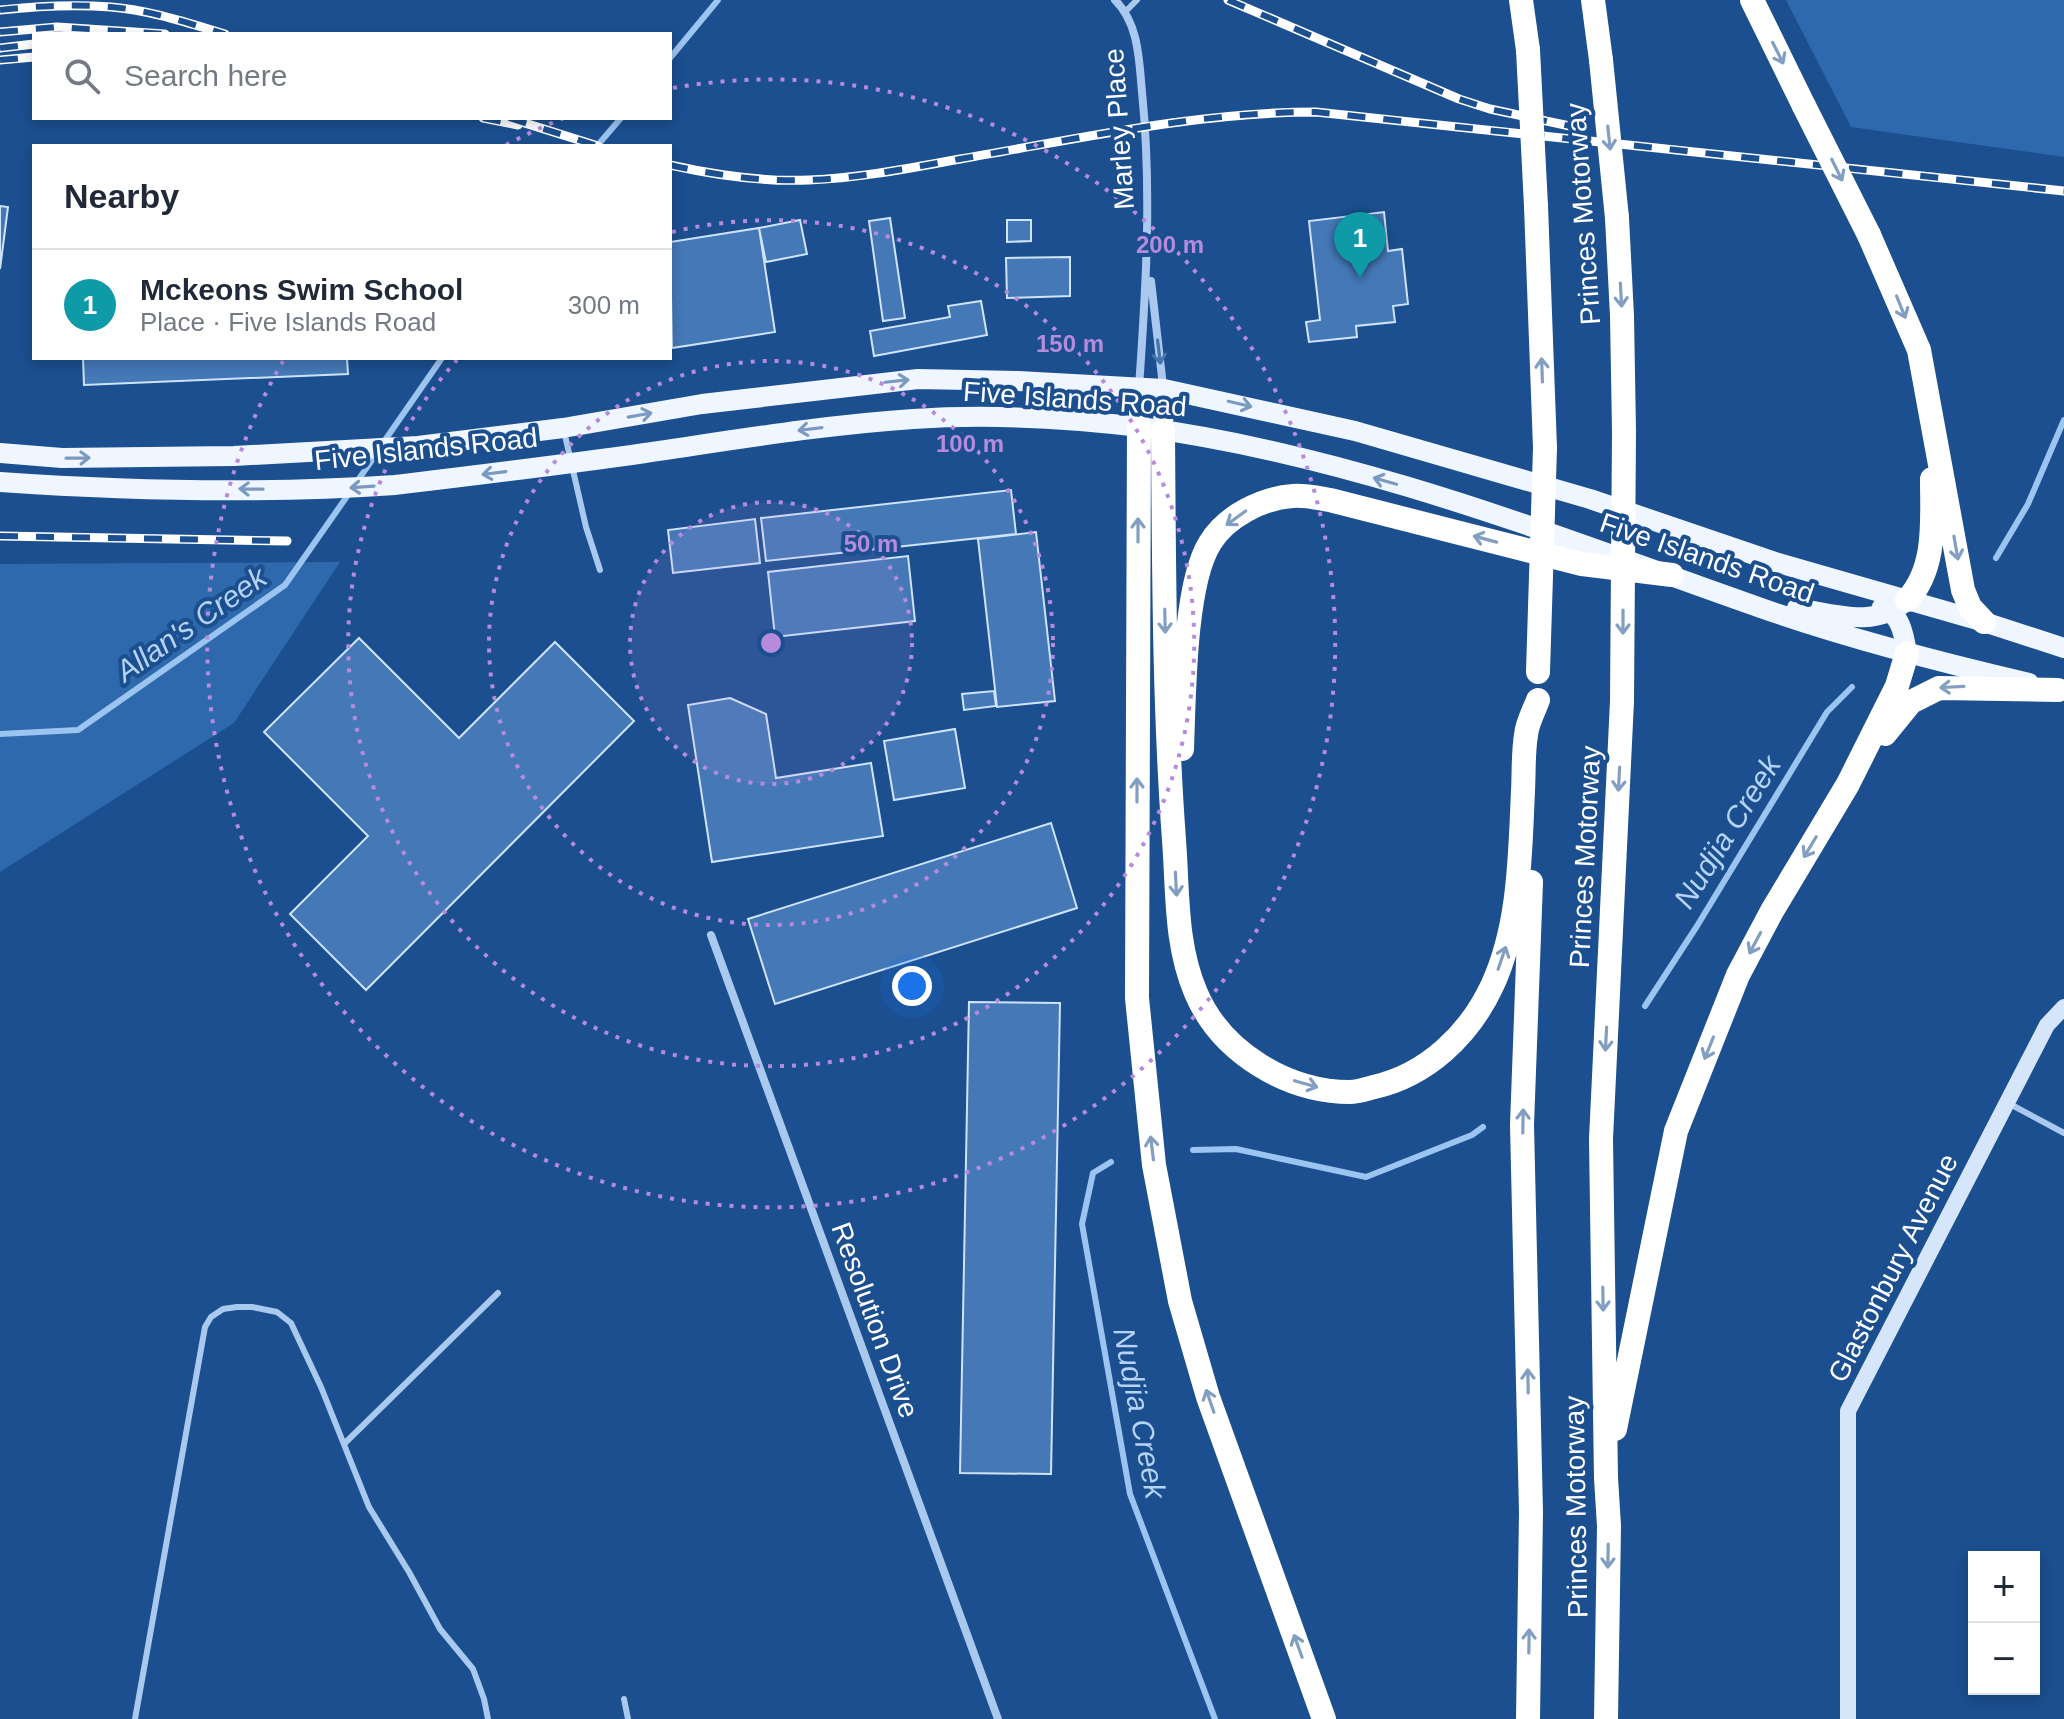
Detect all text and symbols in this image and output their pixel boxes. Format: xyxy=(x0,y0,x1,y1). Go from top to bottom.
search box xyxy=(32,32,672,120)
one-way arrow xyxy=(1771,40,1786,64)
street label: Marley Place xyxy=(1098,47,1140,211)
icon: search xyxy=(60,54,104,98)
text: Search here xyxy=(124,59,287,92)
street label: Princes Motorway xyxy=(1560,102,1606,326)
one-way arrow xyxy=(1601,124,1616,151)
one-way arrow xyxy=(1830,158,1845,182)
text: Nearby xyxy=(64,177,179,215)
pin: 1 xyxy=(1334,212,1386,278)
text: 200 m xyxy=(1136,231,1204,258)
text: Mckeons Swim School xyxy=(140,273,463,306)
one-way arrow xyxy=(1614,281,1629,308)
text: 1 xyxy=(83,290,97,320)
text: 300 m xyxy=(568,290,640,320)
one-way arrow xyxy=(1894,294,1909,319)
text: Place · Five Islands Road xyxy=(140,307,436,337)
text: 150 m xyxy=(1036,330,1104,357)
one-way arrow xyxy=(1152,338,1167,365)
one-way arrow xyxy=(1534,357,1549,384)
one-way arrow xyxy=(884,374,910,389)
street label: Five Islands Road xyxy=(962,376,1188,422)
one-way arrow xyxy=(1227,397,1252,412)
one-way arrow xyxy=(626,406,652,421)
street label: Five Islands Road xyxy=(313,422,539,476)
one-way arrow xyxy=(798,422,823,437)
text: 100 m xyxy=(936,430,1004,457)
one-way arrow xyxy=(64,450,91,465)
one-way arrow xyxy=(481,465,508,480)
one-way arrow xyxy=(1372,473,1398,488)
one-way arrow xyxy=(349,480,376,495)
one-way arrow xyxy=(238,481,265,497)
street label: Five Islands Road xyxy=(1596,507,1818,609)
one-way arrow xyxy=(1226,509,1247,526)
one-way arrow xyxy=(1130,517,1146,544)
text: 50 m xyxy=(844,530,898,557)
one-way arrow xyxy=(1473,531,1499,546)
one-way arrow xyxy=(1949,535,1964,560)
water label: Allan's Creek xyxy=(108,559,274,689)
one-way arrow xyxy=(1158,607,1173,634)
one-way arrow xyxy=(1615,608,1631,635)
centre of rings xyxy=(757,629,785,657)
one-way arrow xyxy=(1939,680,1966,695)
street label: Princes Motorway xyxy=(1564,745,1606,969)
water label: Nudjia Creek xyxy=(1667,748,1788,914)
one-way arrow xyxy=(1611,765,1626,792)
one-way arrow xyxy=(1129,777,1145,804)
one-way arrow xyxy=(1802,835,1818,858)
one-way arrow xyxy=(1169,870,1184,897)
one-way arrow xyxy=(1747,931,1763,954)
one-way arrow xyxy=(1495,946,1510,971)
your location xyxy=(892,966,932,1006)
one-way arrow xyxy=(1599,1025,1614,1052)
one-way arrow xyxy=(1701,1035,1715,1060)
one-way arrow xyxy=(1293,1078,1319,1093)
one-way arrow xyxy=(1515,1108,1530,1135)
one-way arrow xyxy=(1144,1135,1159,1162)
street label: Glastonbury Avenue xyxy=(1822,1149,1964,1387)
street label: Resolution Drive xyxy=(825,1218,925,1422)
one-way arrow xyxy=(1596,1285,1611,1312)
water label: Nudjia Creek xyxy=(1107,1325,1173,1503)
one-way arrow xyxy=(1520,1368,1536,1395)
one-way arrow xyxy=(1201,1389,1216,1414)
street label: Princes Motorway xyxy=(1559,1395,1593,1619)
one-way arrow xyxy=(1600,1542,1616,1569)
map controls xyxy=(1968,1551,2040,1695)
button: + xyxy=(1968,1551,2040,1623)
button: − xyxy=(1968,1623,2040,1695)
one-way arrow xyxy=(1521,1628,1537,1655)
one-way arrow xyxy=(1289,1633,1304,1658)

